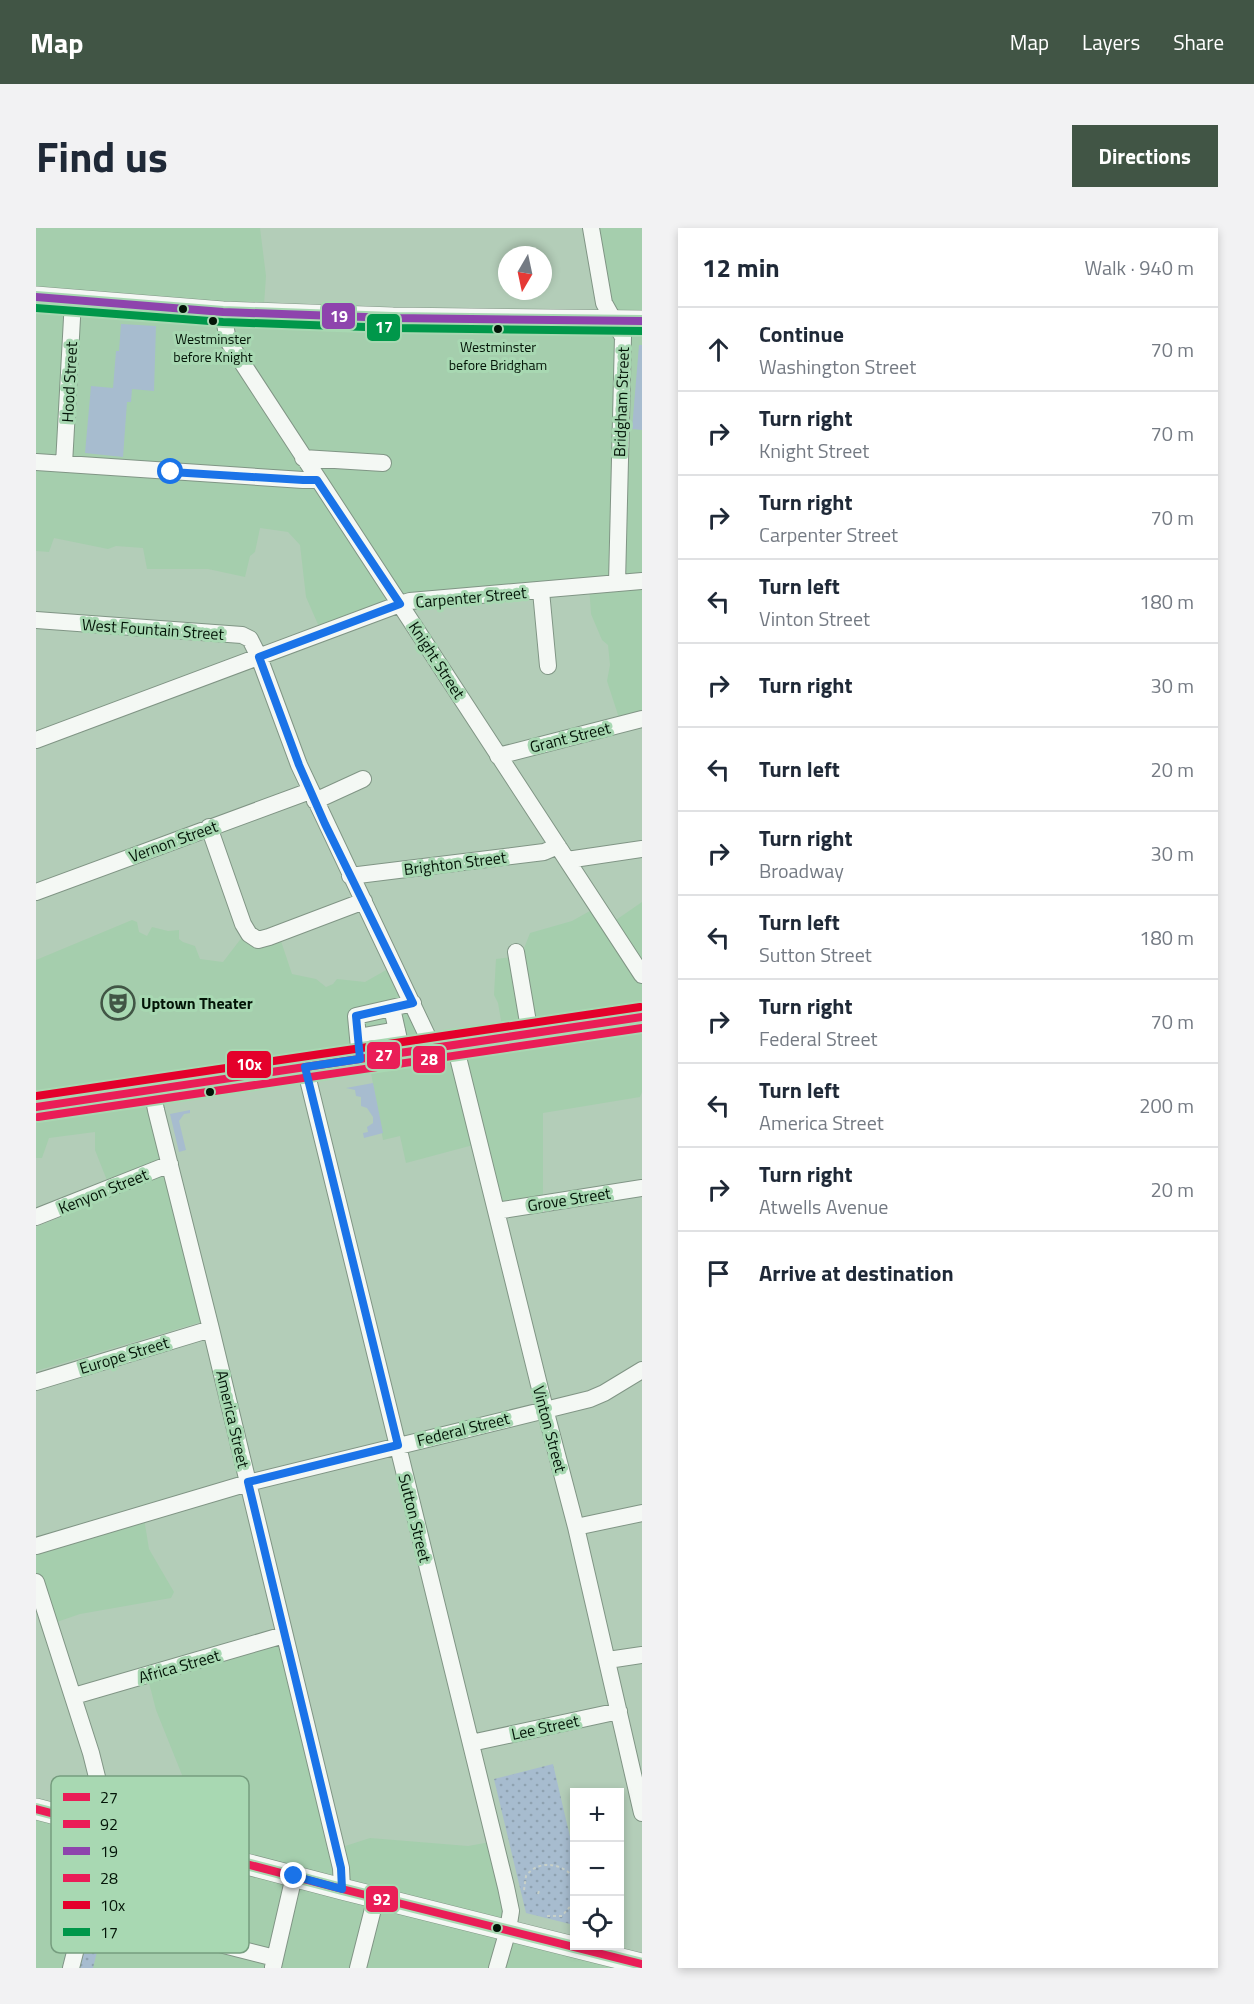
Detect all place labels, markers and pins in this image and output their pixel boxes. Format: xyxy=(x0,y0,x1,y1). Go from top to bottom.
unlabelled marker xyxy=(177,303,189,315)
marker: Westminster before Knight xyxy=(207,315,219,327)
marker: Westminster before Bridgham xyxy=(492,323,504,335)
place label: Westminster before Knight xyxy=(173,328,253,367)
place label: Westminster before Bridgham xyxy=(449,336,547,375)
theatre icon: Uptown Theater xyxy=(100,985,136,1021)
place label: Uptown Theater xyxy=(141,991,253,1015)
unlabelled marker xyxy=(204,1086,216,1098)
unlabelled marker xyxy=(491,1922,503,1934)

